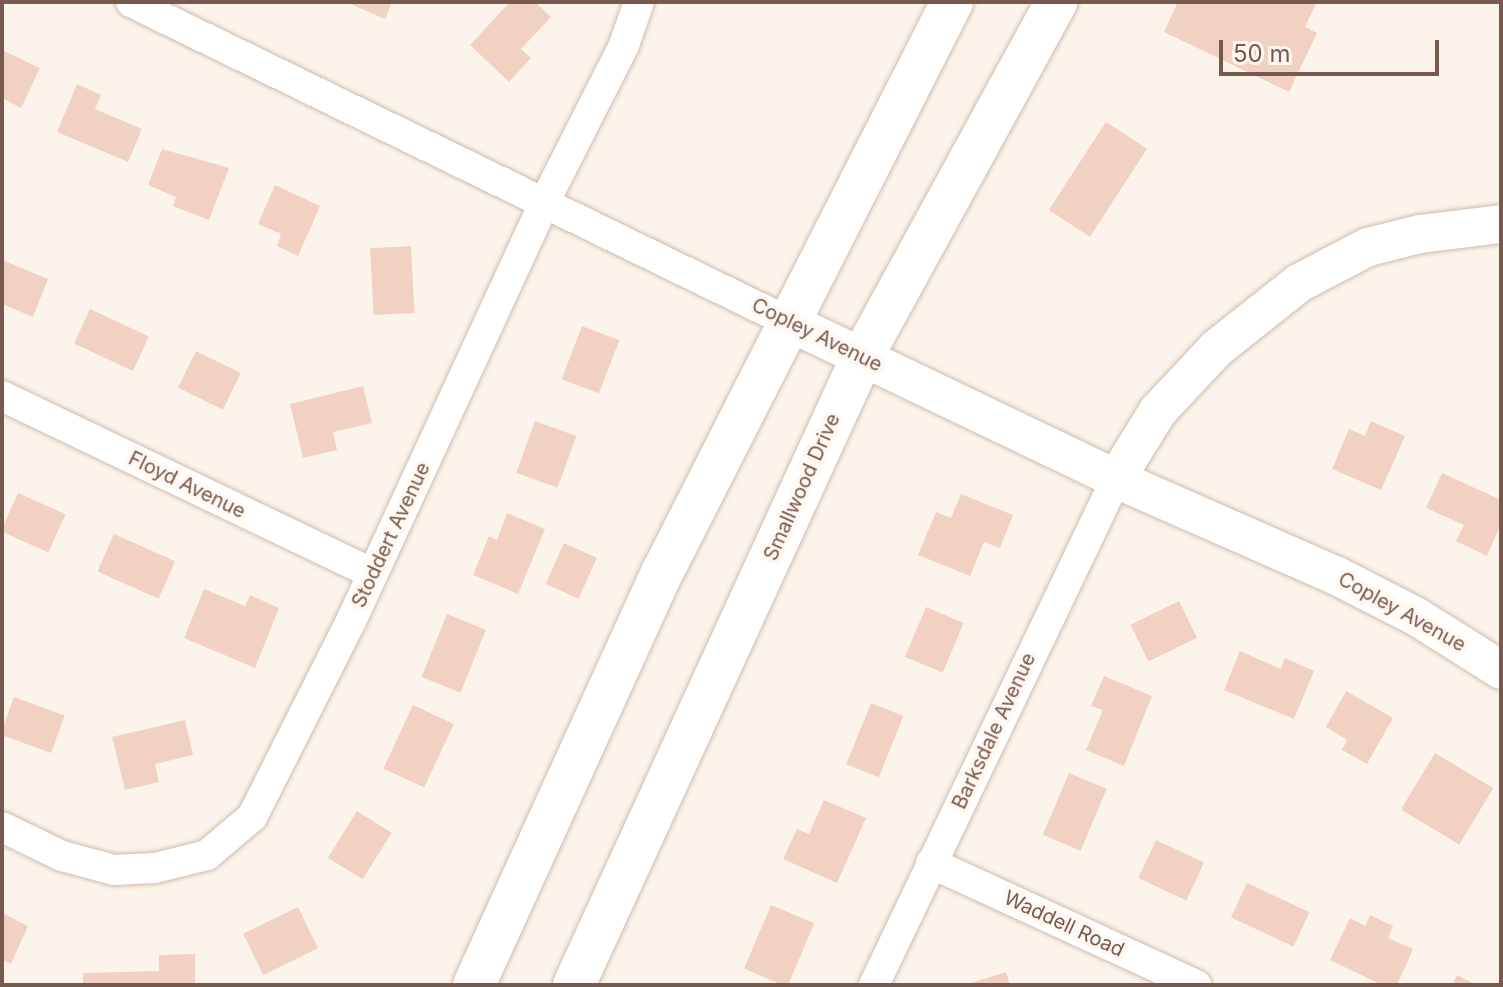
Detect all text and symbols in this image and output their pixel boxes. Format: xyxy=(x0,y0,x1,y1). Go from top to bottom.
scale bar xyxy=(1223,24,1443,74)
text: 50 m xyxy=(1233,39,1291,68)
street label: Copley Avenue xyxy=(748,293,886,377)
street label: Smallwood Drive xyxy=(759,410,845,564)
street label: Floyd Avenue xyxy=(125,446,249,524)
street label: Stoddert Avenue xyxy=(347,459,435,611)
street label: Copley Avenue xyxy=(1334,567,1470,657)
street label: Barksdale Avenue xyxy=(947,649,1041,813)
street label: Waddell Road xyxy=(1000,886,1128,962)

